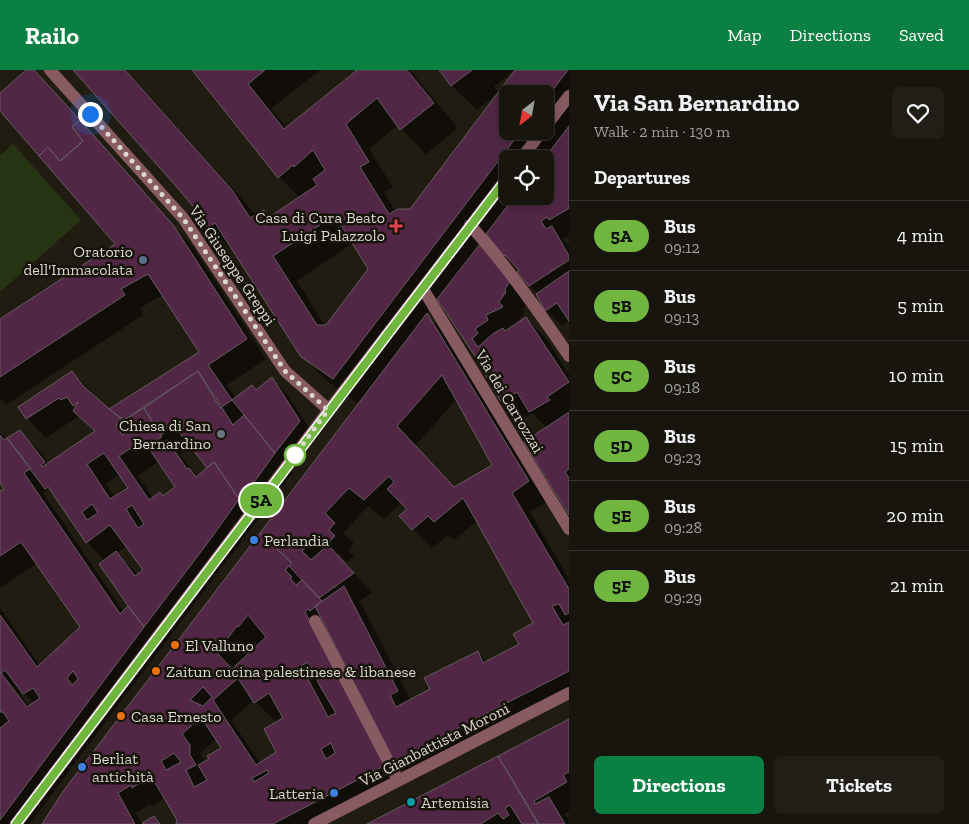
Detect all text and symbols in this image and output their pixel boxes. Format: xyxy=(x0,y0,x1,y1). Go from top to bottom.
text: Railo xyxy=(25,21,79,50)
text: Map xyxy=(727,24,762,46)
text: Directions xyxy=(790,24,871,46)
text: Saved xyxy=(899,24,944,46)
north arrow xyxy=(499,85,554,140)
map controls xyxy=(499,85,554,205)
button: heart xyxy=(892,87,944,139)
text: Via San Bernardino xyxy=(594,88,800,117)
your location xyxy=(78,102,103,127)
text: Walk · 2 min · 130 m xyxy=(594,122,730,141)
button: locate xyxy=(499,150,554,205)
text: Departures xyxy=(594,166,690,189)
street label: Via Giuseppe Greppi xyxy=(185,201,280,329)
place label: Casa di Cura Beato Luigi Palazzolo xyxy=(255,208,385,245)
text: Bus xyxy=(664,215,696,238)
marker: Casa di Cura Beato Luigi Palazzolo xyxy=(389,219,403,233)
text: 4 min xyxy=(897,224,944,247)
text: 5A xyxy=(611,225,632,247)
text: 09:12 xyxy=(664,238,700,257)
place label: Oratorio dell'Immacolata xyxy=(24,242,133,279)
marker: Oratorio dell'Immacolata xyxy=(137,254,149,266)
text: Bus xyxy=(664,285,696,308)
text: 5 min xyxy=(897,294,944,317)
text: 5B xyxy=(611,295,632,317)
text: 09:13 xyxy=(664,308,699,327)
street label: Via dei Carrozzai xyxy=(471,345,548,457)
text: Bus xyxy=(664,355,696,378)
text: 10 min xyxy=(889,364,944,387)
text: 5C xyxy=(611,365,632,387)
text: 09:18 xyxy=(664,378,700,397)
place label: Chiesa di San Bernardino xyxy=(119,416,212,453)
text: Bus xyxy=(664,425,696,448)
marker: Chiesa di San Bernardino xyxy=(215,428,227,440)
text: 15 min xyxy=(890,434,944,457)
text: 5D xyxy=(611,435,632,457)
unlabelled marker xyxy=(284,444,306,466)
text: 09:23 xyxy=(664,448,701,467)
line badge: 5A xyxy=(238,484,284,516)
text: 5A xyxy=(250,489,272,511)
text: Bus xyxy=(664,495,696,518)
text: 20 min xyxy=(886,504,944,527)
text: 5E xyxy=(611,505,632,527)
text: 09:28 xyxy=(664,518,702,537)
place label: Perlandia xyxy=(264,531,329,550)
marker: Perlandia xyxy=(248,534,260,546)
text: Bus xyxy=(664,565,696,588)
text: 21 min xyxy=(890,574,944,597)
text: 5F xyxy=(612,575,631,597)
text: 09:29 xyxy=(664,588,702,607)
place label: El Valluno xyxy=(185,636,254,655)
marker: El Valluno xyxy=(169,639,181,651)
place label: Zaitun cucina palestinese & libanese xyxy=(166,662,416,681)
marker: Zaitun cucina palestinese & libanese xyxy=(150,665,162,677)
street label: Via Gianbattista Moroni xyxy=(355,698,513,791)
place label: Casa Ernesto xyxy=(131,707,221,726)
marker: Casa Ernesto xyxy=(115,710,127,722)
place label: Berliat antichità xyxy=(92,749,154,786)
button: Directions xyxy=(594,756,764,814)
button: Tickets xyxy=(774,756,944,814)
marker: Berliat antichità xyxy=(76,761,88,773)
place label: Latteria xyxy=(269,784,324,803)
marker: Latteria xyxy=(328,787,340,799)
place label: Artemisia xyxy=(421,793,489,812)
marker: Artemisia xyxy=(405,796,417,808)

